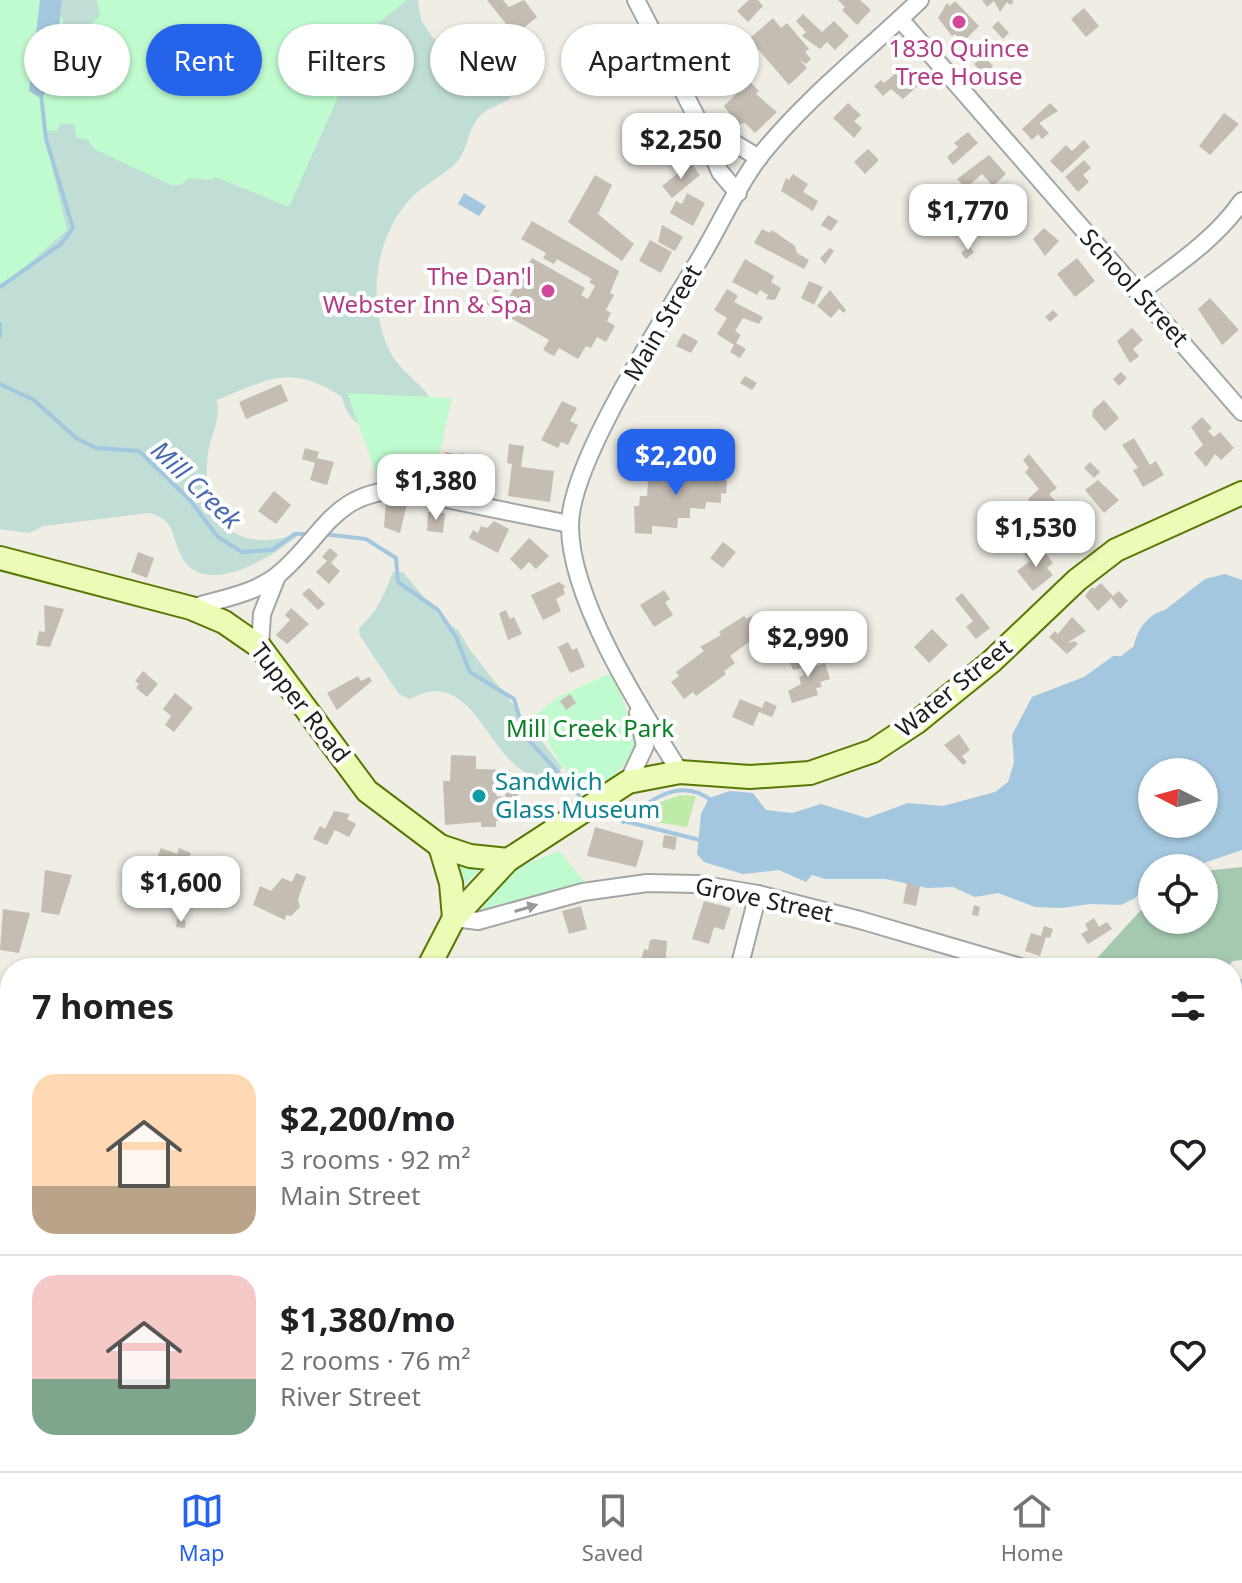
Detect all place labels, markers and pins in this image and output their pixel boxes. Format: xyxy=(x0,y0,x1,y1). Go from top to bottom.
marker: 1830 Quince Tree House xyxy=(950,13,968,31)
place label: 1830 Quince Tree House xyxy=(889,31,1029,92)
pin: $2,250 xyxy=(616,113,746,181)
pin: $1,770 xyxy=(903,184,1033,252)
place label: The Dan'l Webster Inn & Spa xyxy=(323,259,532,320)
marker: The Dan'l Webster Inn & Spa xyxy=(539,282,557,300)
pin: $2,200 xyxy=(611,429,741,497)
pin: $1,380 xyxy=(371,454,501,522)
pin: $1,530 xyxy=(971,501,1101,569)
pin: $2,990 xyxy=(743,611,873,679)
place label: Sandwich Glass Museum xyxy=(495,764,660,825)
marker: Sandwich Glass Museum xyxy=(470,787,488,805)
pin: $1,600 xyxy=(116,856,246,924)

